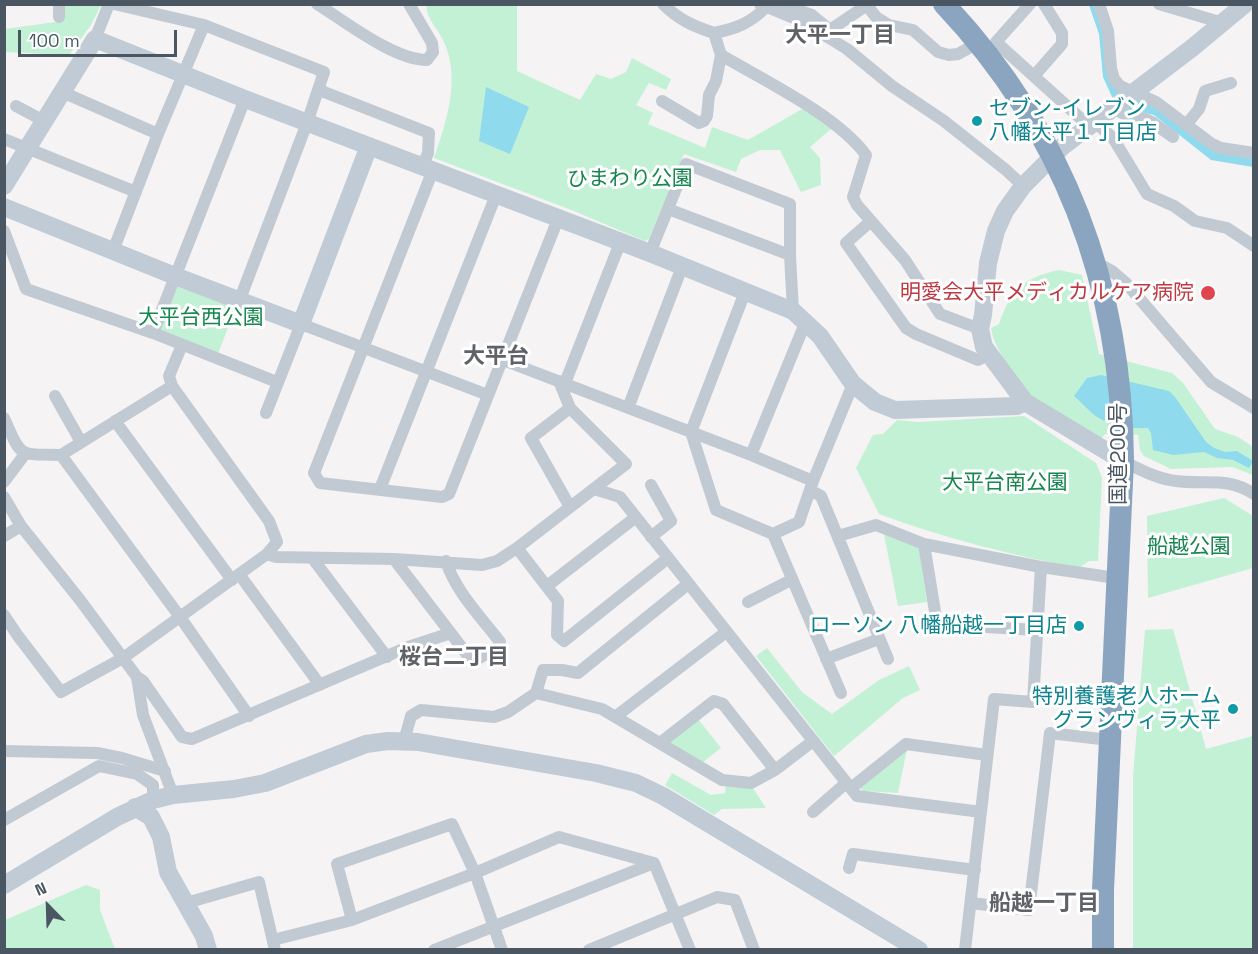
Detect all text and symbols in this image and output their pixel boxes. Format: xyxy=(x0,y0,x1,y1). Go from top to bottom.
scale bar xyxy=(21,18,180,56)
district label: 大平一丁目 xyxy=(785,23,895,49)
text: 100 m xyxy=(29,29,80,52)
place label: セブン-イレブン 八幡大平１丁目店 xyxy=(989,96,1157,146)
marker: セブン-イレブン 八幡大平１丁目店 xyxy=(970,114,984,128)
park label: ひまわり公園 xyxy=(567,166,693,192)
place label: 明愛会大平メディカルケア病院 xyxy=(900,280,1194,306)
marker: 明愛会大平メディカルケア病院 xyxy=(1199,284,1217,302)
park label: 大平台西公園 xyxy=(138,305,264,331)
district label: 大平台 xyxy=(463,344,529,370)
street label: 国道200号 xyxy=(1106,403,1132,505)
park label: 大平台南公園 xyxy=(942,470,1068,496)
park label: 船越公園 xyxy=(1147,534,1231,560)
place label: ローソン 八幡船越一丁目店 xyxy=(810,613,1067,639)
marker: ローソン 八幡船越一丁目店 xyxy=(1072,619,1086,633)
district label: 桜台二丁目 xyxy=(399,645,509,671)
place label: 特別養護老人ホーム グランヴィラ大平 xyxy=(1032,684,1221,734)
marker: 特別養護老人ホーム グランヴィラ大平 xyxy=(1226,702,1240,716)
north arrow xyxy=(18,876,78,936)
text: N xyxy=(32,877,50,901)
district label: 船越一丁目 xyxy=(989,891,1099,917)

